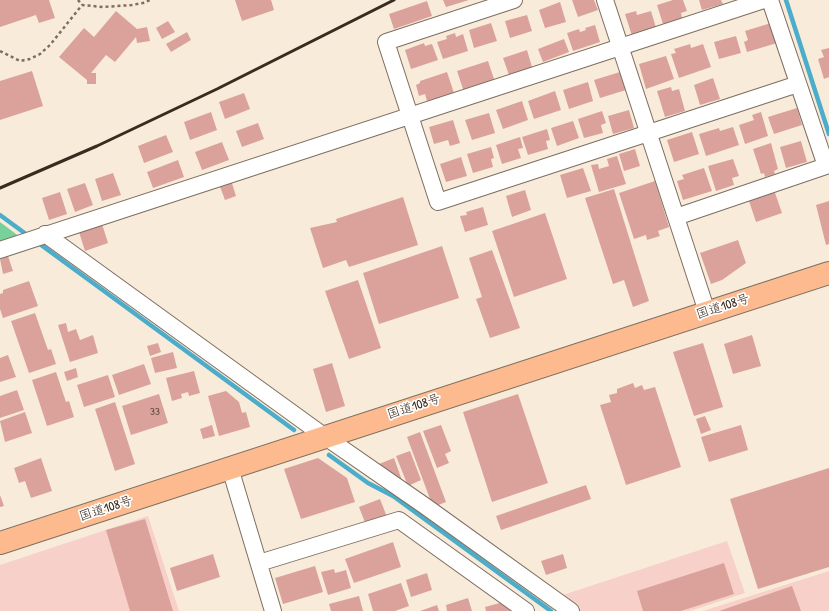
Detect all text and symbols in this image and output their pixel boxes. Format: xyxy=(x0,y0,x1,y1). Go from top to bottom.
street label: 国道108号 xyxy=(694,291,752,323)
street label: 国道108号 xyxy=(385,391,443,423)
house number: 33 xyxy=(150,405,160,419)
street label: 国道108号 xyxy=(77,493,135,525)

